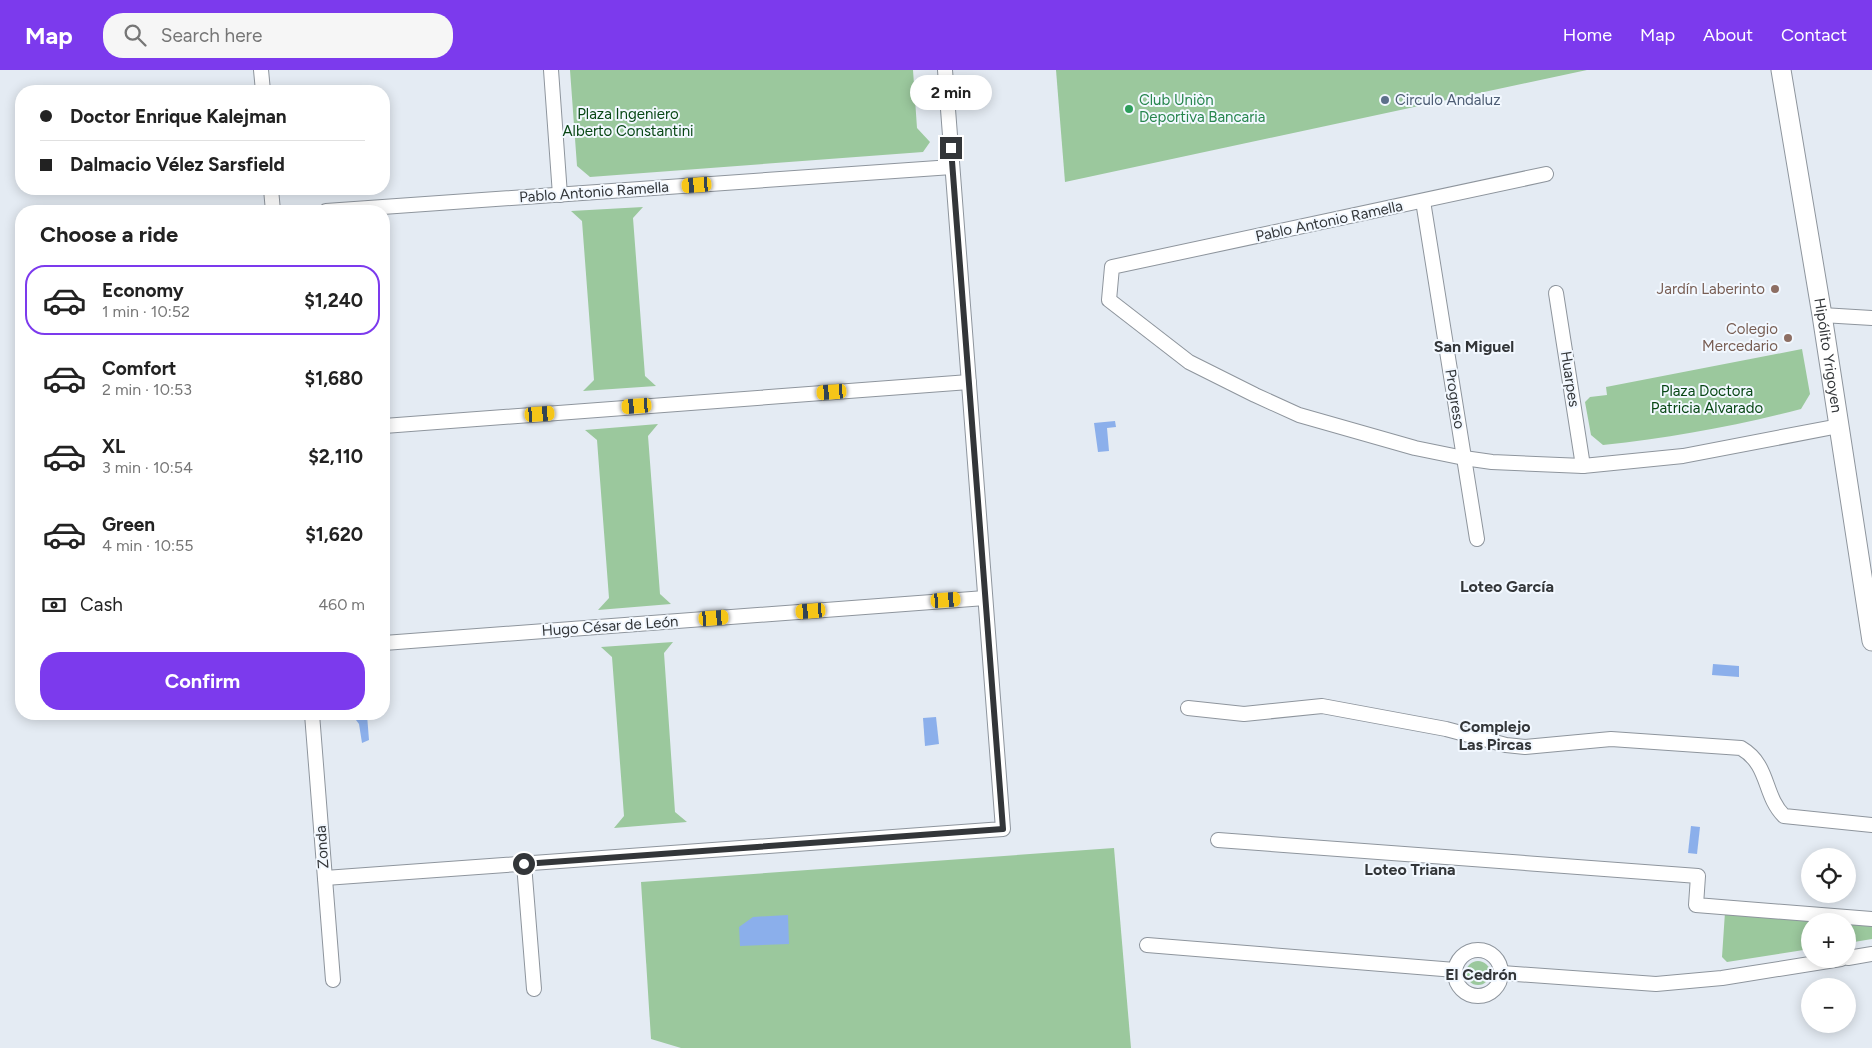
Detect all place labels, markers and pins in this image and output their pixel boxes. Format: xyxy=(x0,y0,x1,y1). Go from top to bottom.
place label: Club Uniòn Deportiva Bancaria xyxy=(1139,91,1265,126)
place label: Circulo Andaluz xyxy=(1395,91,1501,109)
marker: Circulo Andaluz xyxy=(1379,94,1391,106)
marker: Club Uniòn Deportiva Bancaria xyxy=(1123,103,1135,115)
place label: Jardín Laberinto xyxy=(1657,280,1765,298)
marker: Jardín Laberinto xyxy=(1769,283,1781,295)
place label: Colegio Mercedario xyxy=(1702,320,1778,355)
marker: Colegio Mercedario xyxy=(1782,332,1794,344)

